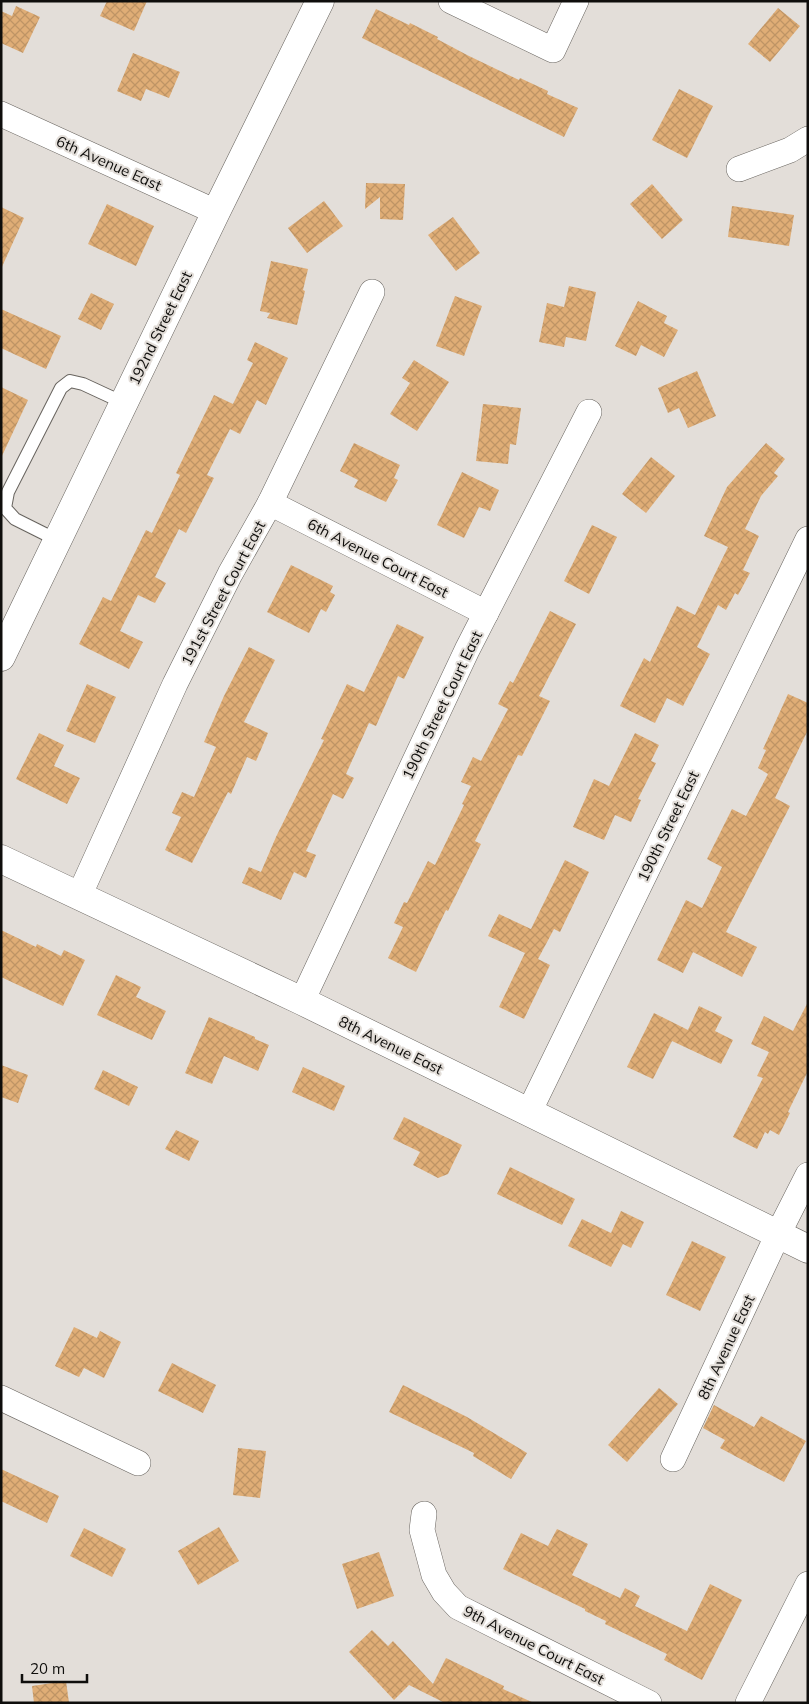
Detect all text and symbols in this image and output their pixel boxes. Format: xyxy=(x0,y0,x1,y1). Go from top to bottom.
street label: 6th Avenue East xyxy=(53,131,165,195)
street label: 192nd Street East xyxy=(124,268,196,388)
street label: 6th Avenue Court East xyxy=(304,514,452,602)
street label: 191st Street Court East xyxy=(177,517,269,669)
street label: 190th Street Court East xyxy=(398,628,486,782)
street label: 190th Street East xyxy=(633,768,703,884)
street label: 8th Avenue East xyxy=(336,1012,446,1078)
street label: 8th Avenue East xyxy=(693,1292,759,1402)
street label: 9th Avenue Court East xyxy=(460,1601,608,1689)
scale bar xyxy=(22,1652,88,1684)
text: 20 m xyxy=(30,1659,65,1678)

